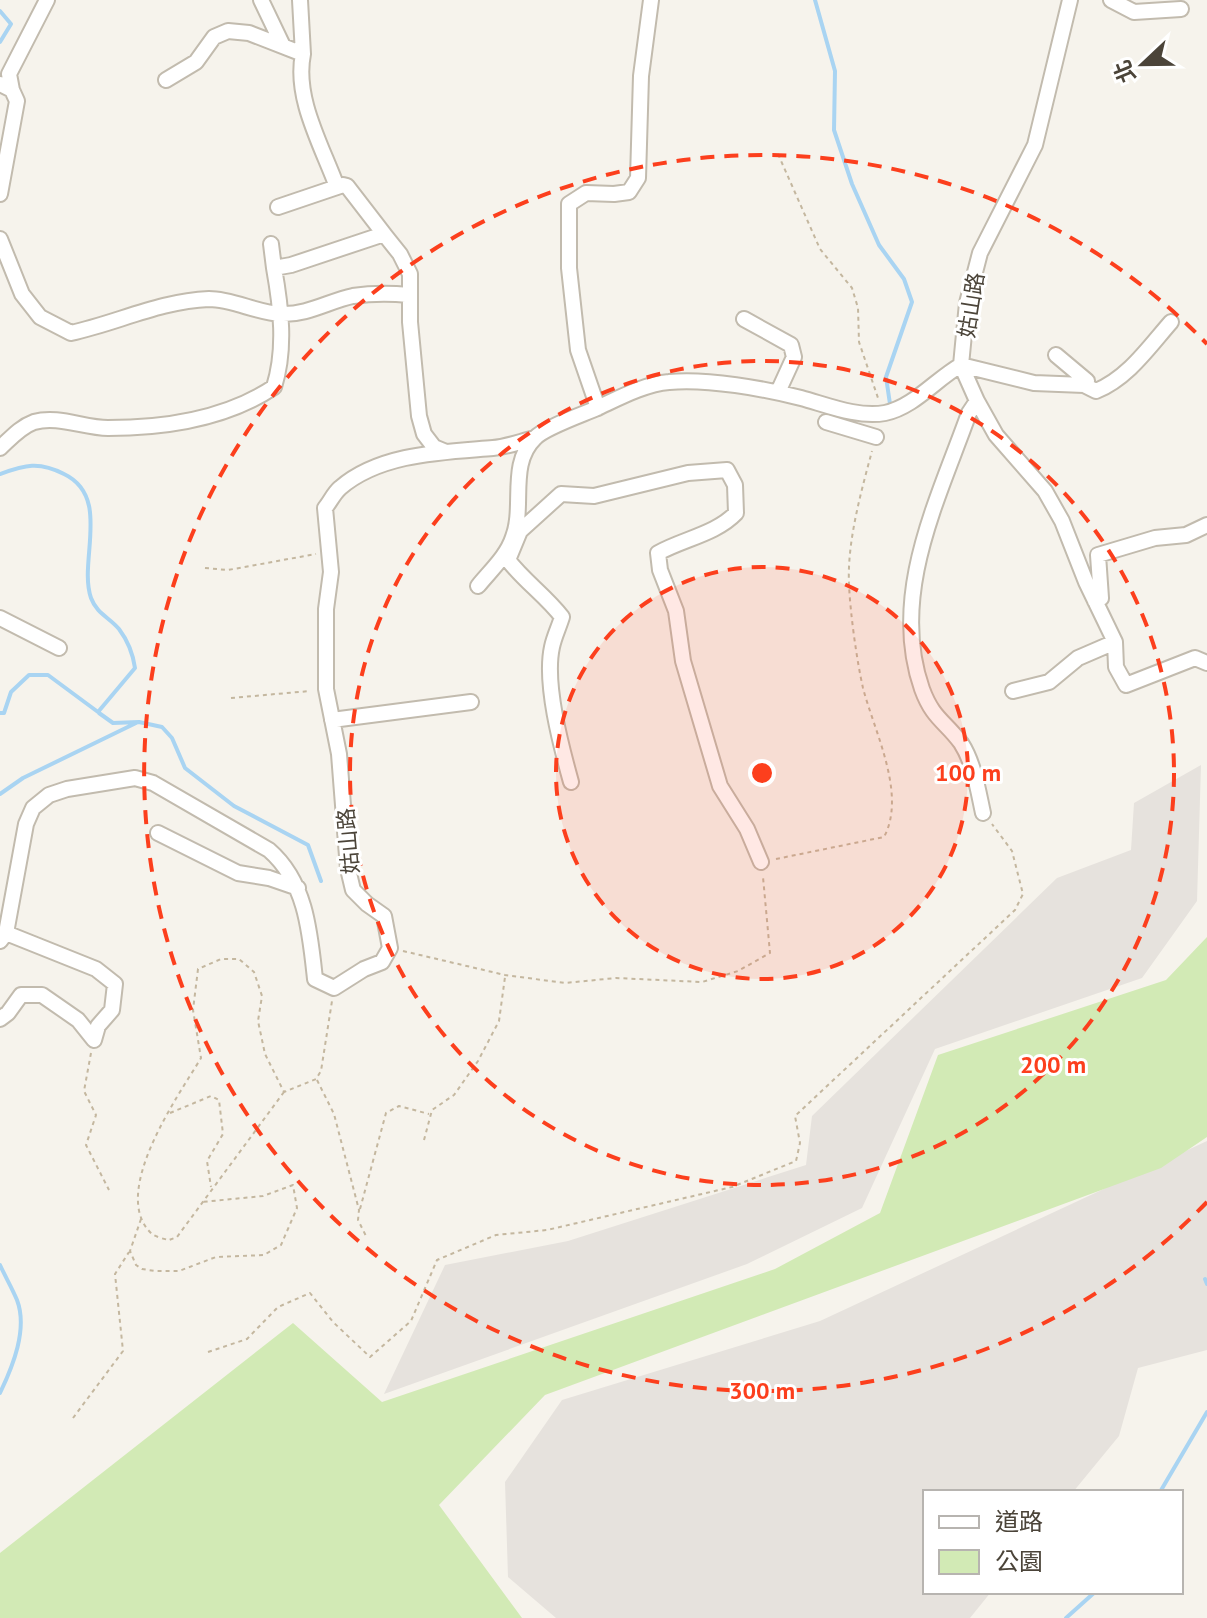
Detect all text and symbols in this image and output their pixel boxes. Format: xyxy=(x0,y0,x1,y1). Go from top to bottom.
north arrow xyxy=(1103,24,1183,104)
text: 北 xyxy=(1107,56,1142,87)
street label: 姑山路 xyxy=(952,270,990,340)
text: 100 m xyxy=(935,757,1001,788)
centre of rings xyxy=(748,759,776,787)
street label: 姑山路 xyxy=(331,807,365,875)
text: 200 m xyxy=(1020,1049,1086,1080)
text: 300 m xyxy=(729,1375,795,1406)
legend xyxy=(923,1490,1183,1594)
text: 道路 xyxy=(995,1506,1043,1537)
text: 公園 xyxy=(995,1546,1043,1577)

